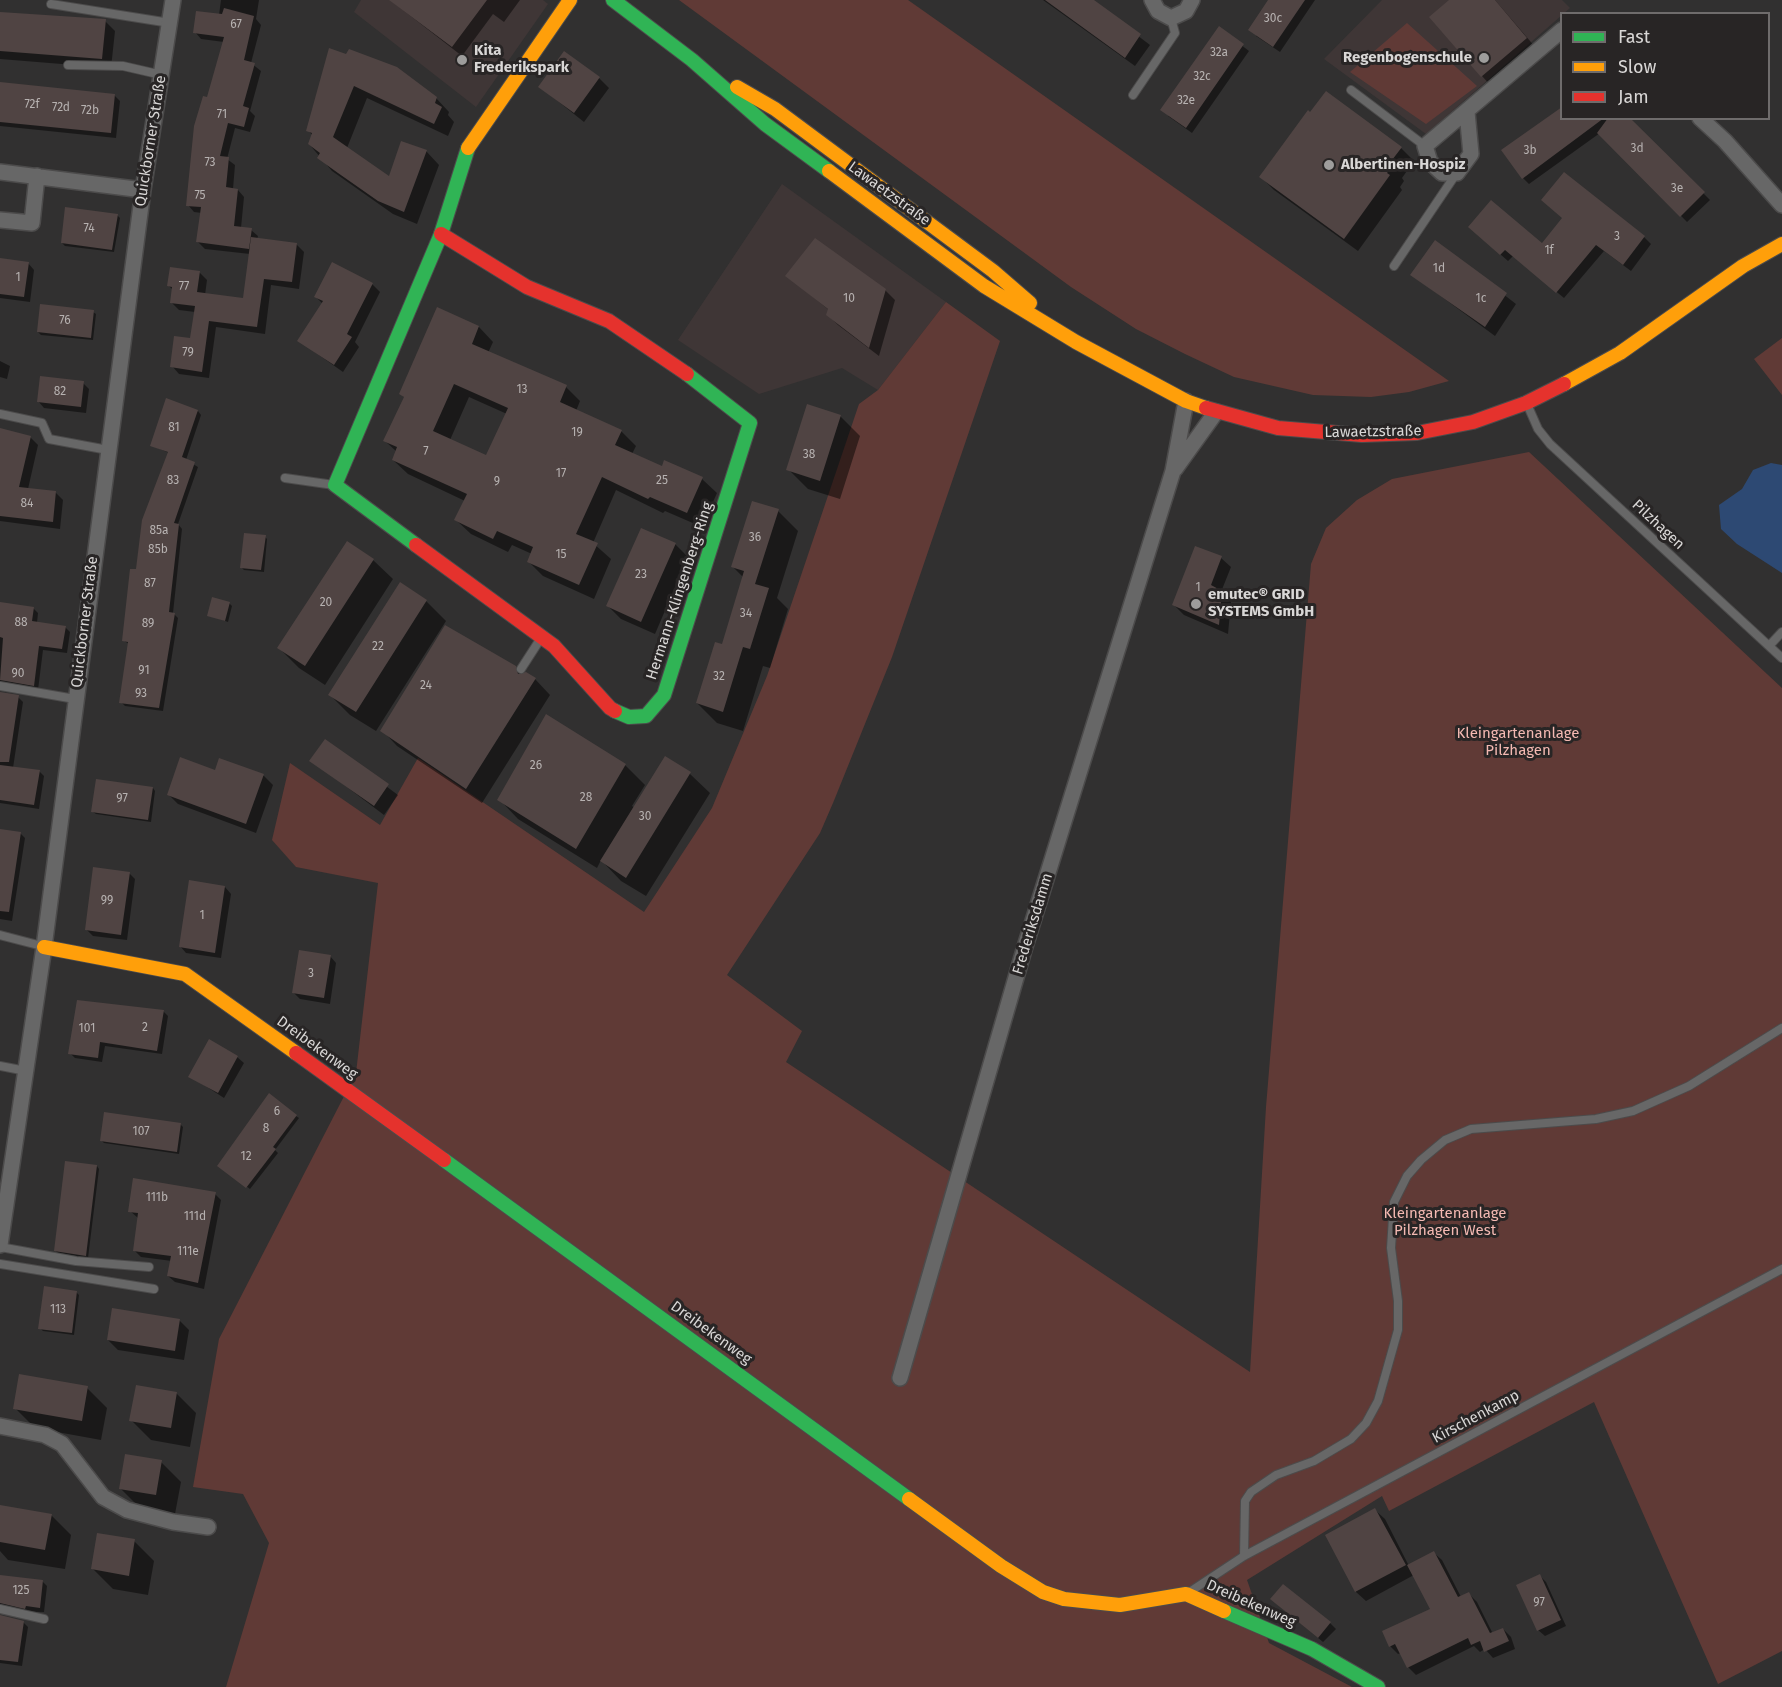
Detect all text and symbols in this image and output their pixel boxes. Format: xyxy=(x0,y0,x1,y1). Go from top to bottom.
house number: 30c xyxy=(1264,12,1282,26)
legend xyxy=(1560,12,1770,120)
house number: 67 xyxy=(230,18,242,32)
text: Fast xyxy=(1618,26,1650,48)
place label: Kita Frederikspark xyxy=(474,42,569,77)
house number: 32a xyxy=(1210,46,1228,60)
place label: Regenbogenschule xyxy=(1343,49,1472,67)
marker: Regenbogenschule xyxy=(1477,51,1491,65)
marker: Kita Frederikspark xyxy=(455,53,469,67)
text: Slow xyxy=(1618,56,1656,78)
house number: 32c xyxy=(1193,70,1211,84)
street label: Quickborner Straße xyxy=(132,74,170,208)
text: Jam xyxy=(1618,86,1649,108)
house number: 32e xyxy=(1177,94,1195,108)
house number: 72f xyxy=(24,98,40,112)
house number: 72d xyxy=(52,101,70,115)
house number: 72b xyxy=(81,104,99,118)
house number: 71 xyxy=(217,108,227,122)
house number: 3d xyxy=(1630,142,1644,156)
house number: 3b xyxy=(1523,144,1537,158)
house number: 73 xyxy=(204,156,216,170)
place label: Albertinen-Hospiz xyxy=(1341,156,1465,174)
street label: Lawaetzstraße xyxy=(844,158,934,230)
marker: Albertinen-Hospiz xyxy=(1322,158,1336,172)
house number: 3e xyxy=(1671,182,1683,196)
house number: 75 xyxy=(194,189,206,203)
house number: 74 xyxy=(83,222,95,236)
house number: 3 xyxy=(1614,230,1620,244)
house number: 1f xyxy=(1544,244,1554,258)
house number: 1d xyxy=(1433,262,1445,276)
house number: 1 xyxy=(15,271,21,285)
house number: 77 xyxy=(179,280,189,294)
house number: 10 xyxy=(843,292,855,306)
house number: 1c xyxy=(1476,292,1486,306)
house number: 76 xyxy=(59,314,71,328)
house number: 79 xyxy=(182,346,194,360)
house number: 13 xyxy=(516,383,528,397)
house number: 82 xyxy=(54,385,66,399)
house number: 81 xyxy=(168,421,180,435)
street label: Lawaetzstraße xyxy=(1324,422,1422,442)
house number: 19 xyxy=(571,426,583,440)
house number: 7 xyxy=(423,445,429,459)
house number: 38 xyxy=(803,448,815,462)
house number: 17 xyxy=(556,467,566,481)
house number: 83 xyxy=(167,474,179,488)
house number: 25 xyxy=(656,474,668,488)
house number: 9 xyxy=(494,475,500,489)
street label: Pilzhagen xyxy=(1628,496,1688,554)
house number: 84 xyxy=(21,497,33,511)
street label: Hermann-Klingenberg-Ring xyxy=(643,500,717,682)
house number: 85a xyxy=(149,524,169,538)
house number: 36 xyxy=(749,531,761,545)
house number: 85b xyxy=(148,543,168,557)
house number: 15 xyxy=(555,548,567,562)
street label: Quickborner Straße xyxy=(68,555,102,689)
house number: 23 xyxy=(635,568,647,582)
house number: 87 xyxy=(144,577,156,591)
house number: 1 xyxy=(1195,581,1201,595)
place label: emutec® GRID SYSTEMS GmbH xyxy=(1208,586,1314,621)
house number: 20 xyxy=(320,596,332,610)
marker: emutec® GRID SYSTEMS GmbH xyxy=(1189,597,1203,611)
house number: 34 xyxy=(740,607,752,621)
house number: 88 xyxy=(14,616,28,630)
house number: 89 xyxy=(142,617,154,631)
house number: 22 xyxy=(372,640,384,654)
house number: 91 xyxy=(138,664,150,678)
house number: 90 xyxy=(12,667,24,681)
house number: 32 xyxy=(713,670,725,684)
house number: 24 xyxy=(420,679,432,693)
house number: 93 xyxy=(135,687,147,701)
park label: Kleingartenanlage Pilzhagen xyxy=(1457,725,1579,760)
house number: 26 xyxy=(530,759,542,773)
house number: 28 xyxy=(580,791,592,805)
house number: 97 xyxy=(116,792,128,806)
house number: 30 xyxy=(639,810,651,824)
street label: Frederiksdamm xyxy=(1009,871,1057,977)
house number: 99 xyxy=(101,894,113,908)
house number: 1 xyxy=(199,909,205,923)
house number: 3 xyxy=(308,967,314,981)
street label: Dreibekenweg xyxy=(273,1013,361,1083)
house number: 2 xyxy=(142,1021,148,1035)
house number: 101 xyxy=(79,1022,95,1036)
house number: 6 xyxy=(274,1105,280,1119)
house number: 8 xyxy=(263,1122,269,1136)
house number: 107 xyxy=(133,1125,149,1139)
house number: 12 xyxy=(240,1150,252,1164)
house number: 111b xyxy=(146,1191,168,1205)
park label: Kleingartenanlage Pilzhagen West xyxy=(1384,1205,1506,1240)
house number: 111d xyxy=(184,1210,206,1224)
house number: 111e xyxy=(177,1245,199,1259)
street label: Dreibekenweg xyxy=(667,1298,755,1368)
house number: 113 xyxy=(50,1303,66,1317)
street label: Kirschenkamp xyxy=(1429,1387,1523,1447)
street label: Dreibekenweg xyxy=(1204,1576,1298,1632)
house number: 125 xyxy=(12,1584,30,1598)
house number: 97 xyxy=(1533,1596,1545,1610)

